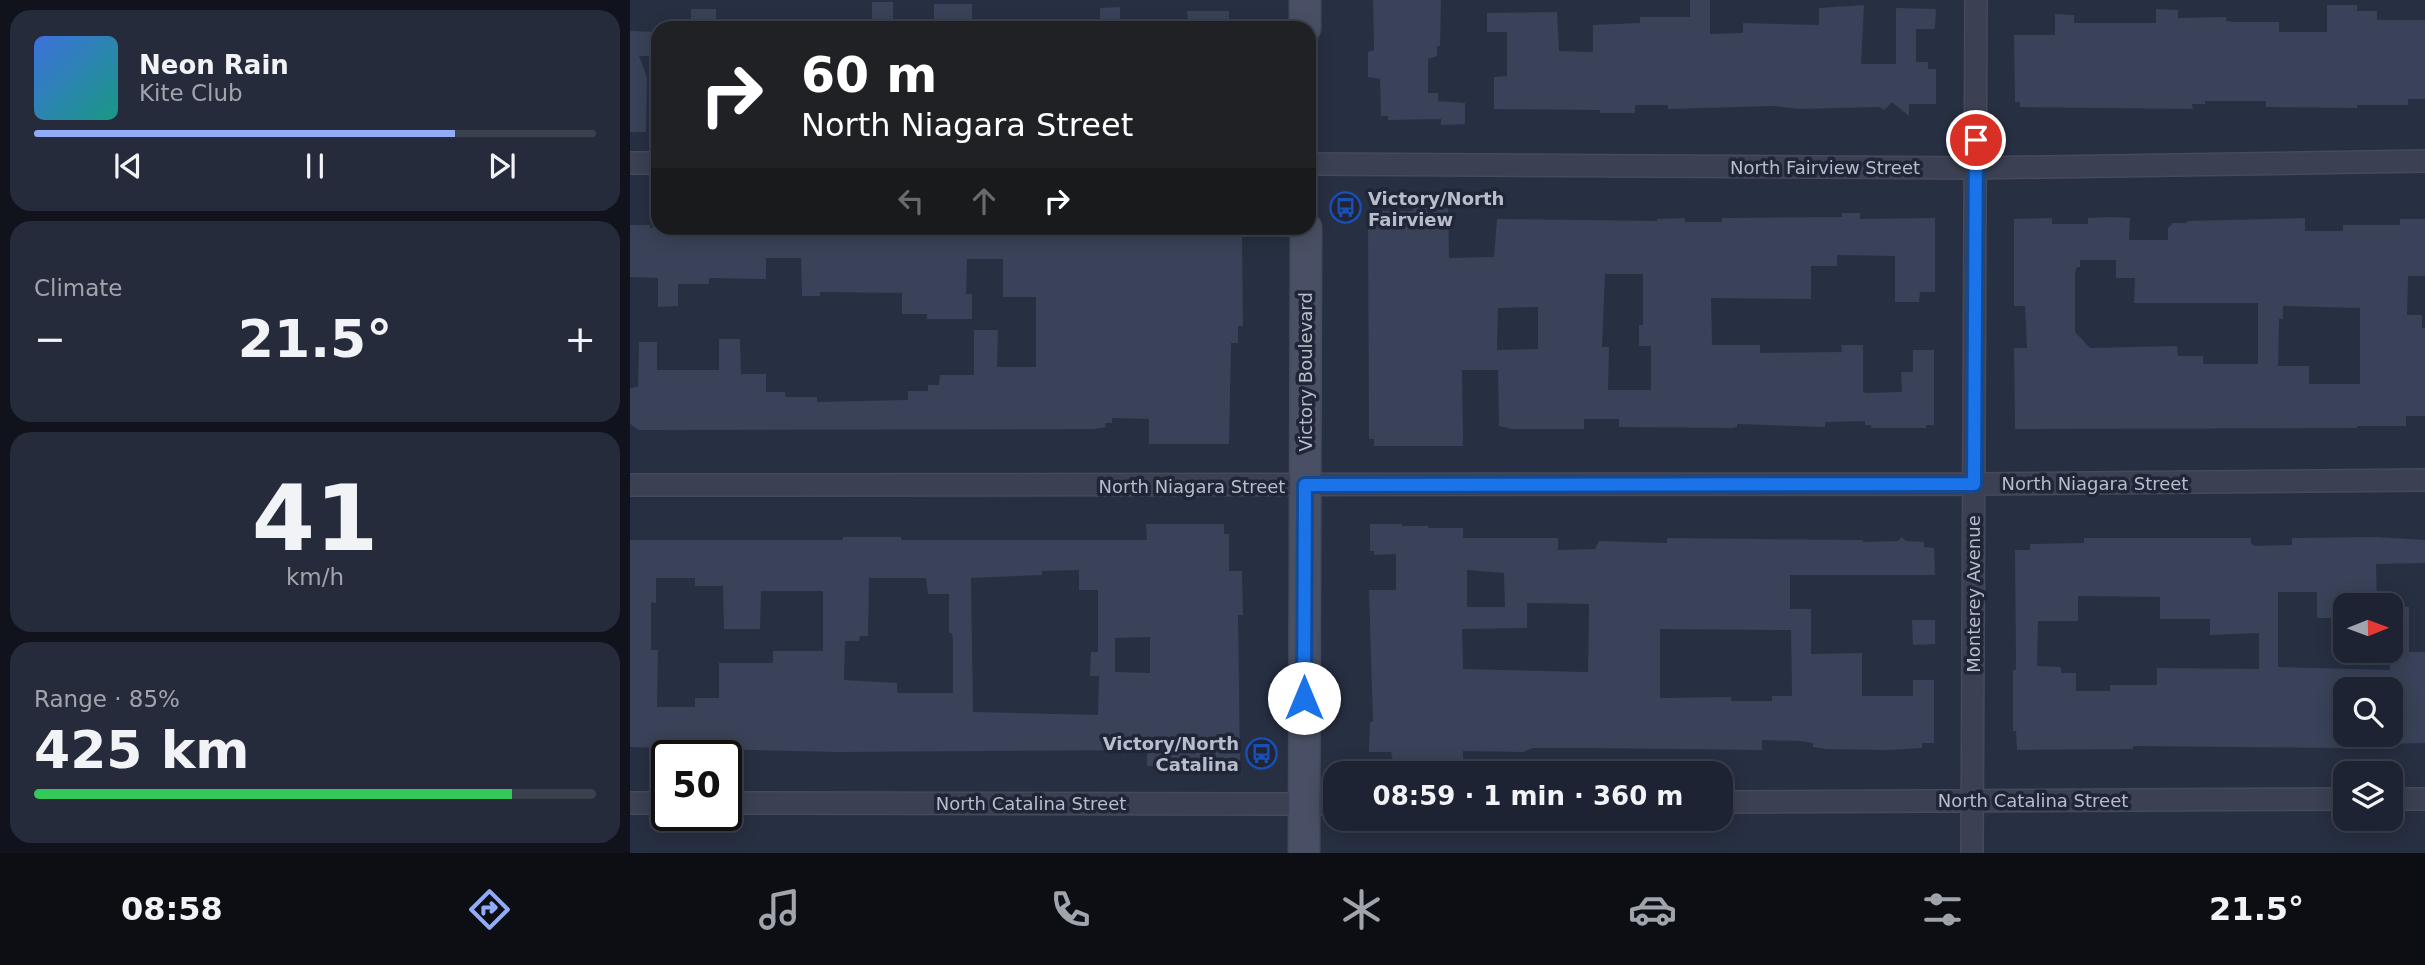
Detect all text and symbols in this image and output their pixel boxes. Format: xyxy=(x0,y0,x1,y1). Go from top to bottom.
text: 60 m xyxy=(801,47,937,104)
icon: right xyxy=(686,49,777,140)
text: Neon Rain xyxy=(139,50,289,80)
text: Kite Club xyxy=(139,80,243,106)
text: North Niagara Street xyxy=(801,106,1133,144)
pin xyxy=(1946,110,2006,170)
icon: arrive xyxy=(1957,121,1995,159)
icon: previous xyxy=(109,147,147,185)
icon: pause xyxy=(296,147,334,185)
icon: next xyxy=(483,147,521,185)
street label: North Fairview Street xyxy=(1730,157,1920,178)
icon: left xyxy=(892,182,930,220)
icon: ahead xyxy=(965,182,1003,220)
icon: right xyxy=(1038,182,1076,220)
place label: Victory/North Fairview xyxy=(1368,188,1504,230)
bus stop icon: Victory/North Fairview xyxy=(1328,191,1362,225)
text: Climate xyxy=(34,275,123,301)
street label: Victory Boulevard xyxy=(1295,292,1316,452)
text: 21.5° xyxy=(238,309,392,369)
text: − xyxy=(34,317,66,361)
text: + xyxy=(564,317,596,361)
text: 41 xyxy=(252,466,378,571)
street label: North Niagara Street xyxy=(2002,473,2188,494)
street label: North Niagara Street xyxy=(1099,476,1285,497)
street label: Monterey Avenue xyxy=(1963,515,1984,673)
text: km/h xyxy=(286,564,344,590)
north arrow xyxy=(2333,593,2403,663)
map controls xyxy=(2333,593,2403,831)
position arrow xyxy=(1267,661,1341,735)
button: search xyxy=(2333,677,2403,747)
text: Range · 85% xyxy=(34,686,180,712)
text: 425 km xyxy=(34,720,249,780)
place label: Victory/North Catalina xyxy=(1103,733,1239,775)
bus stop icon: Victory/North Catalina xyxy=(1245,736,1279,770)
speed limit sign: 50 xyxy=(651,740,742,831)
button: layers xyxy=(2333,761,2403,831)
text: 08:59 · 1 min · 360 m xyxy=(1373,781,1683,811)
street label: North Catalina Street xyxy=(1938,790,2128,811)
street label: North Catalina Street xyxy=(936,793,1126,814)
icon: directions xyxy=(465,885,514,934)
icon: music xyxy=(755,885,804,934)
icon: phone xyxy=(1046,885,1095,934)
icon: climate xyxy=(1337,885,1386,934)
icon: car xyxy=(1628,885,1677,934)
icon: filters xyxy=(1918,885,1967,934)
text: 08:58 xyxy=(121,890,223,928)
text: 21.5° xyxy=(2209,890,2304,928)

